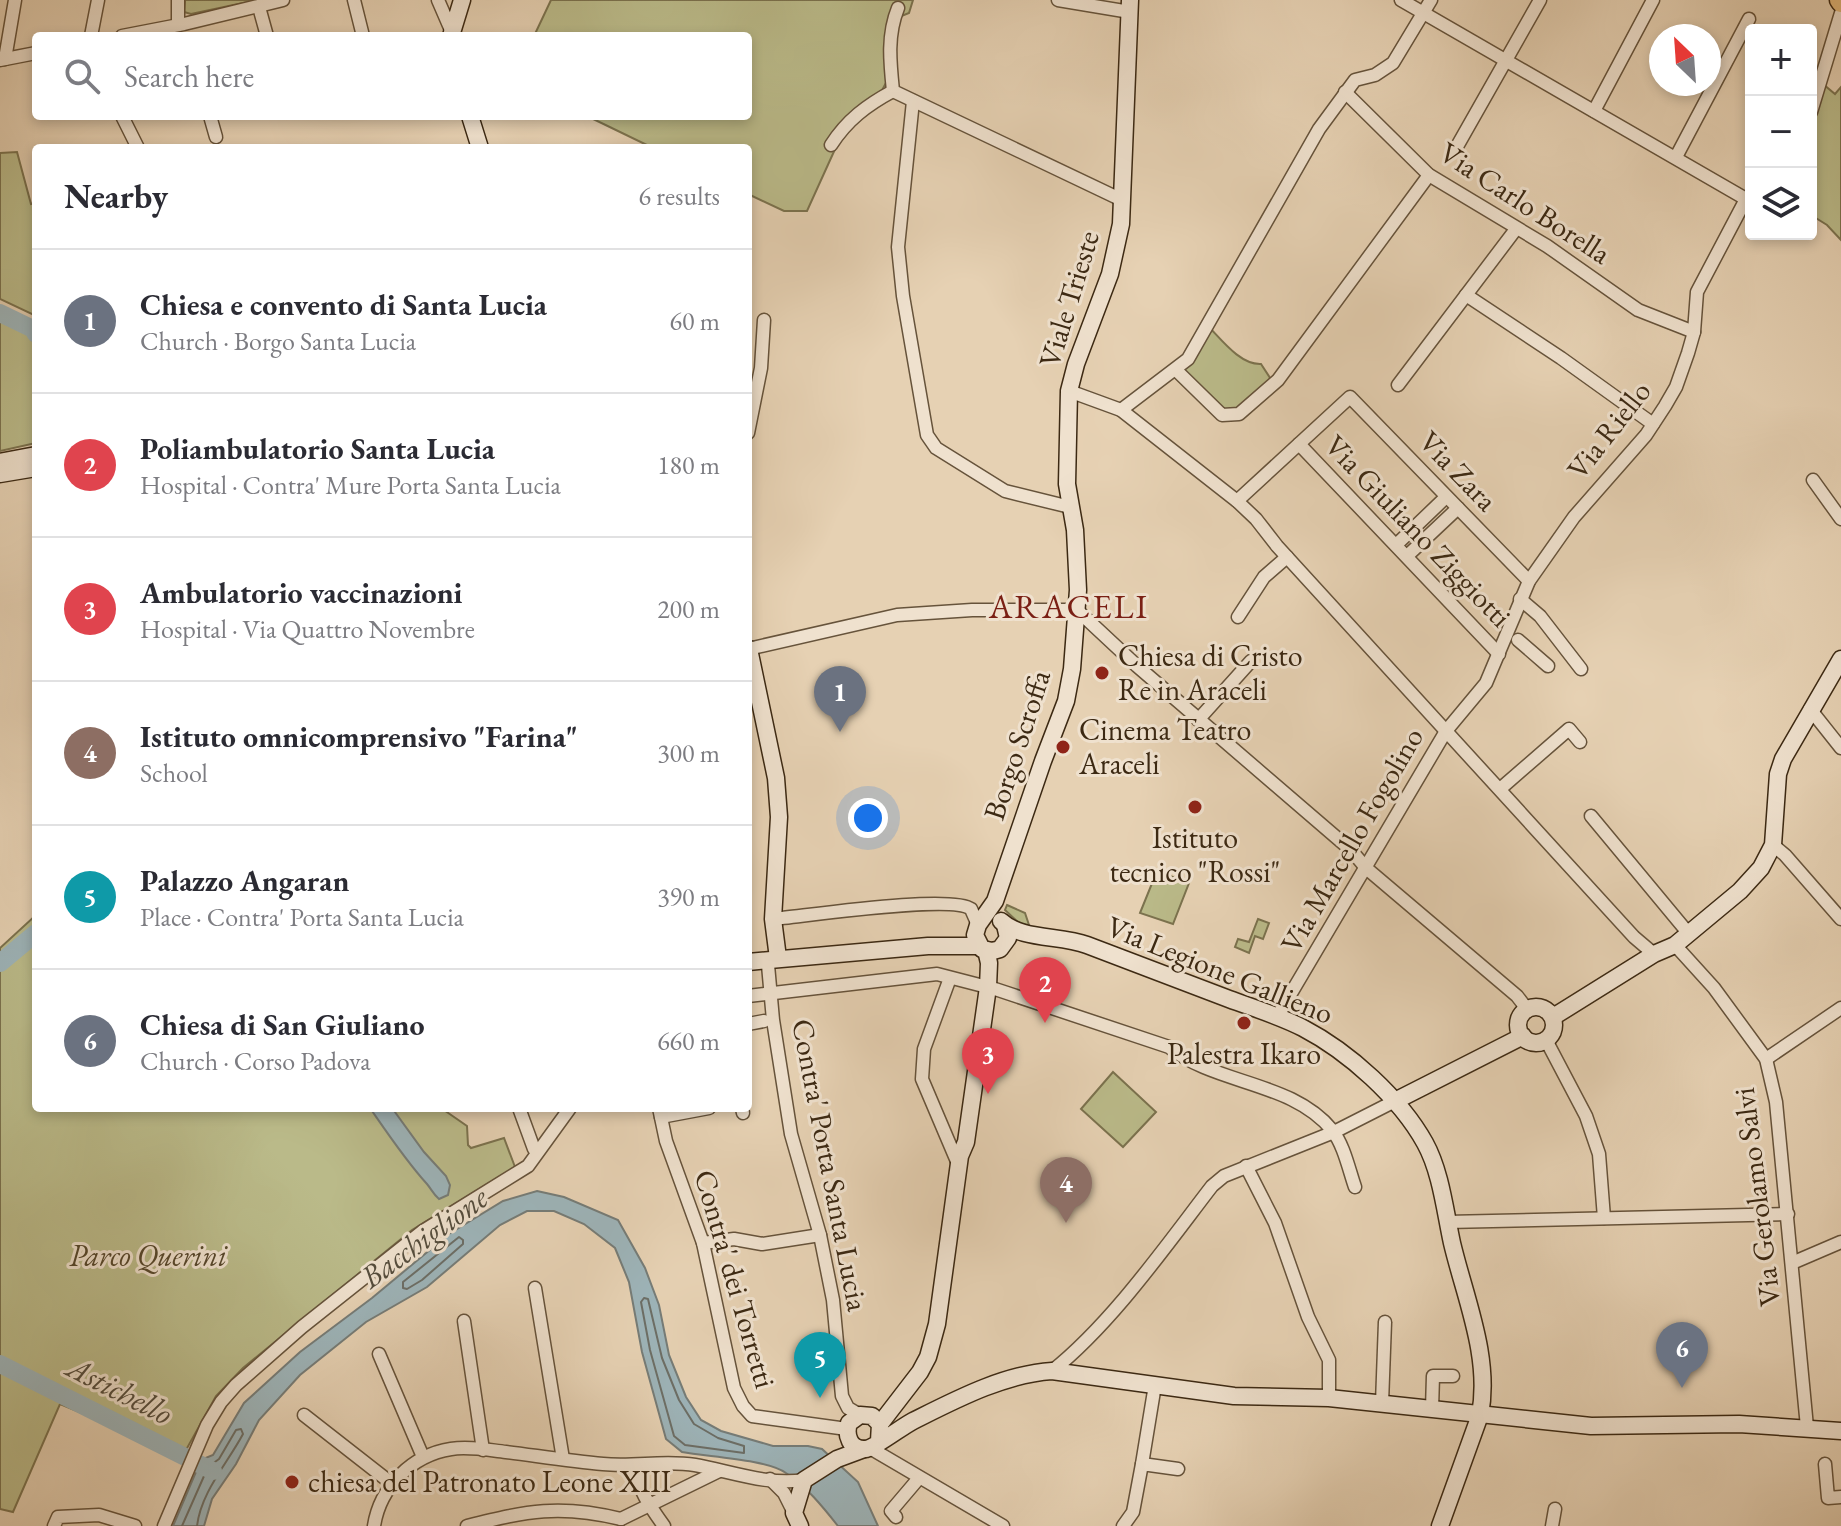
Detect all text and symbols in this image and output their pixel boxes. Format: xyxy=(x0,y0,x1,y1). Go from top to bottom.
north arrow xyxy=(1649,24,1721,96)
map controls xyxy=(1745,24,1817,240)
button: + xyxy=(1745,24,1817,96)
search box xyxy=(32,32,752,120)
icon: search xyxy=(60,54,104,98)
text: Search here xyxy=(124,57,254,96)
button: − xyxy=(1745,96,1817,168)
street label: Via Carlo Borella xyxy=(1432,133,1618,273)
button: layers xyxy=(1745,168,1817,240)
text: Nearby xyxy=(64,174,168,218)
text: 6 results xyxy=(639,179,720,213)
street label: Viale Trieste xyxy=(1029,226,1108,372)
text: Chiesa e convento di Santa Lucia xyxy=(140,285,547,324)
text: 1 xyxy=(83,304,97,338)
text: 60 m xyxy=(670,304,720,338)
text: Church · Borgo Santa Lucia xyxy=(140,324,416,358)
street label: Via Riello xyxy=(1558,373,1659,487)
street label: Via Zara xyxy=(1411,422,1506,519)
street label: Via Giuliano Ziggiotti xyxy=(1316,426,1520,635)
text: Poliambulatorio Santa Lucia xyxy=(140,429,495,468)
text: 2 xyxy=(83,448,97,482)
text: 180 m xyxy=(657,448,720,482)
text: Hospital · Contra' Mure Porta Santa Lucia xyxy=(140,468,561,502)
text: Ambulatorio vaccinazioni xyxy=(140,573,462,612)
district label: ARACELI xyxy=(988,584,1149,628)
text: 3 xyxy=(83,592,97,626)
text: 200 m xyxy=(657,592,720,626)
text: Hospital · Via Quattro Novembre xyxy=(140,612,475,646)
place label: Chiesa di Cristo Re in Araceli xyxy=(1118,636,1303,709)
marker: Chiesa di Cristo Re in Araceli xyxy=(1093,664,1111,682)
street label: Borgo Scroffa xyxy=(974,665,1059,825)
pin: 1 xyxy=(814,666,866,732)
place label: Cinema Teatro Araceli xyxy=(1078,710,1251,783)
text: Istituto omnicomprensivo "Farina" xyxy=(140,717,578,756)
street label: Via Marcello Fogolino xyxy=(1271,720,1432,959)
text: 4 xyxy=(83,736,97,770)
text: 300 m xyxy=(657,736,720,770)
marker: Cinema Teatro Araceli xyxy=(1054,738,1072,756)
text: School xyxy=(140,756,208,790)
your location xyxy=(848,798,888,838)
marker: Istituto tecnico "Rossi" xyxy=(1186,798,1204,816)
place label: Istituto tecnico "Rossi" xyxy=(1110,818,1281,891)
text: Palazzo Angaran xyxy=(140,861,349,900)
text: 5 xyxy=(83,880,97,914)
text: 390 m xyxy=(657,880,720,914)
text: Place · Contra' Porta Santa Lucia xyxy=(140,900,464,934)
street label: Via Legione Gallieno xyxy=(1101,906,1339,1033)
pin: 2 xyxy=(1019,957,1071,1023)
text: Chiesa di San Giuliano xyxy=(140,1005,425,1044)
marker: Palestra Ikaro xyxy=(1235,1014,1253,1032)
street label: Contra' Porta Santa Lucia xyxy=(783,1016,878,1314)
text: 6 xyxy=(83,1024,97,1058)
text: 660 m xyxy=(657,1024,720,1058)
pin: 3 xyxy=(962,1028,1014,1094)
place label: Palestra Ikaro xyxy=(1167,1034,1321,1073)
text: Church · Corso Padova xyxy=(140,1044,371,1078)
street label: Via Gerolamo Salvi xyxy=(1724,1086,1789,1309)
pin: 4 xyxy=(1040,1157,1092,1223)
street label: Contra' dei Torretti xyxy=(686,1165,785,1393)
water label: Bacchiglione xyxy=(351,1176,497,1298)
park label: Parco Querini xyxy=(69,1236,228,1275)
pin: 6 xyxy=(1656,1322,1708,1388)
pin: 5 xyxy=(794,1332,846,1398)
water label: Astichello xyxy=(58,1345,180,1434)
place label: chiesa del Patronato Leone XIII xyxy=(308,1462,671,1501)
marker: chiesa del Patronato Leone XIII xyxy=(283,1473,301,1491)

